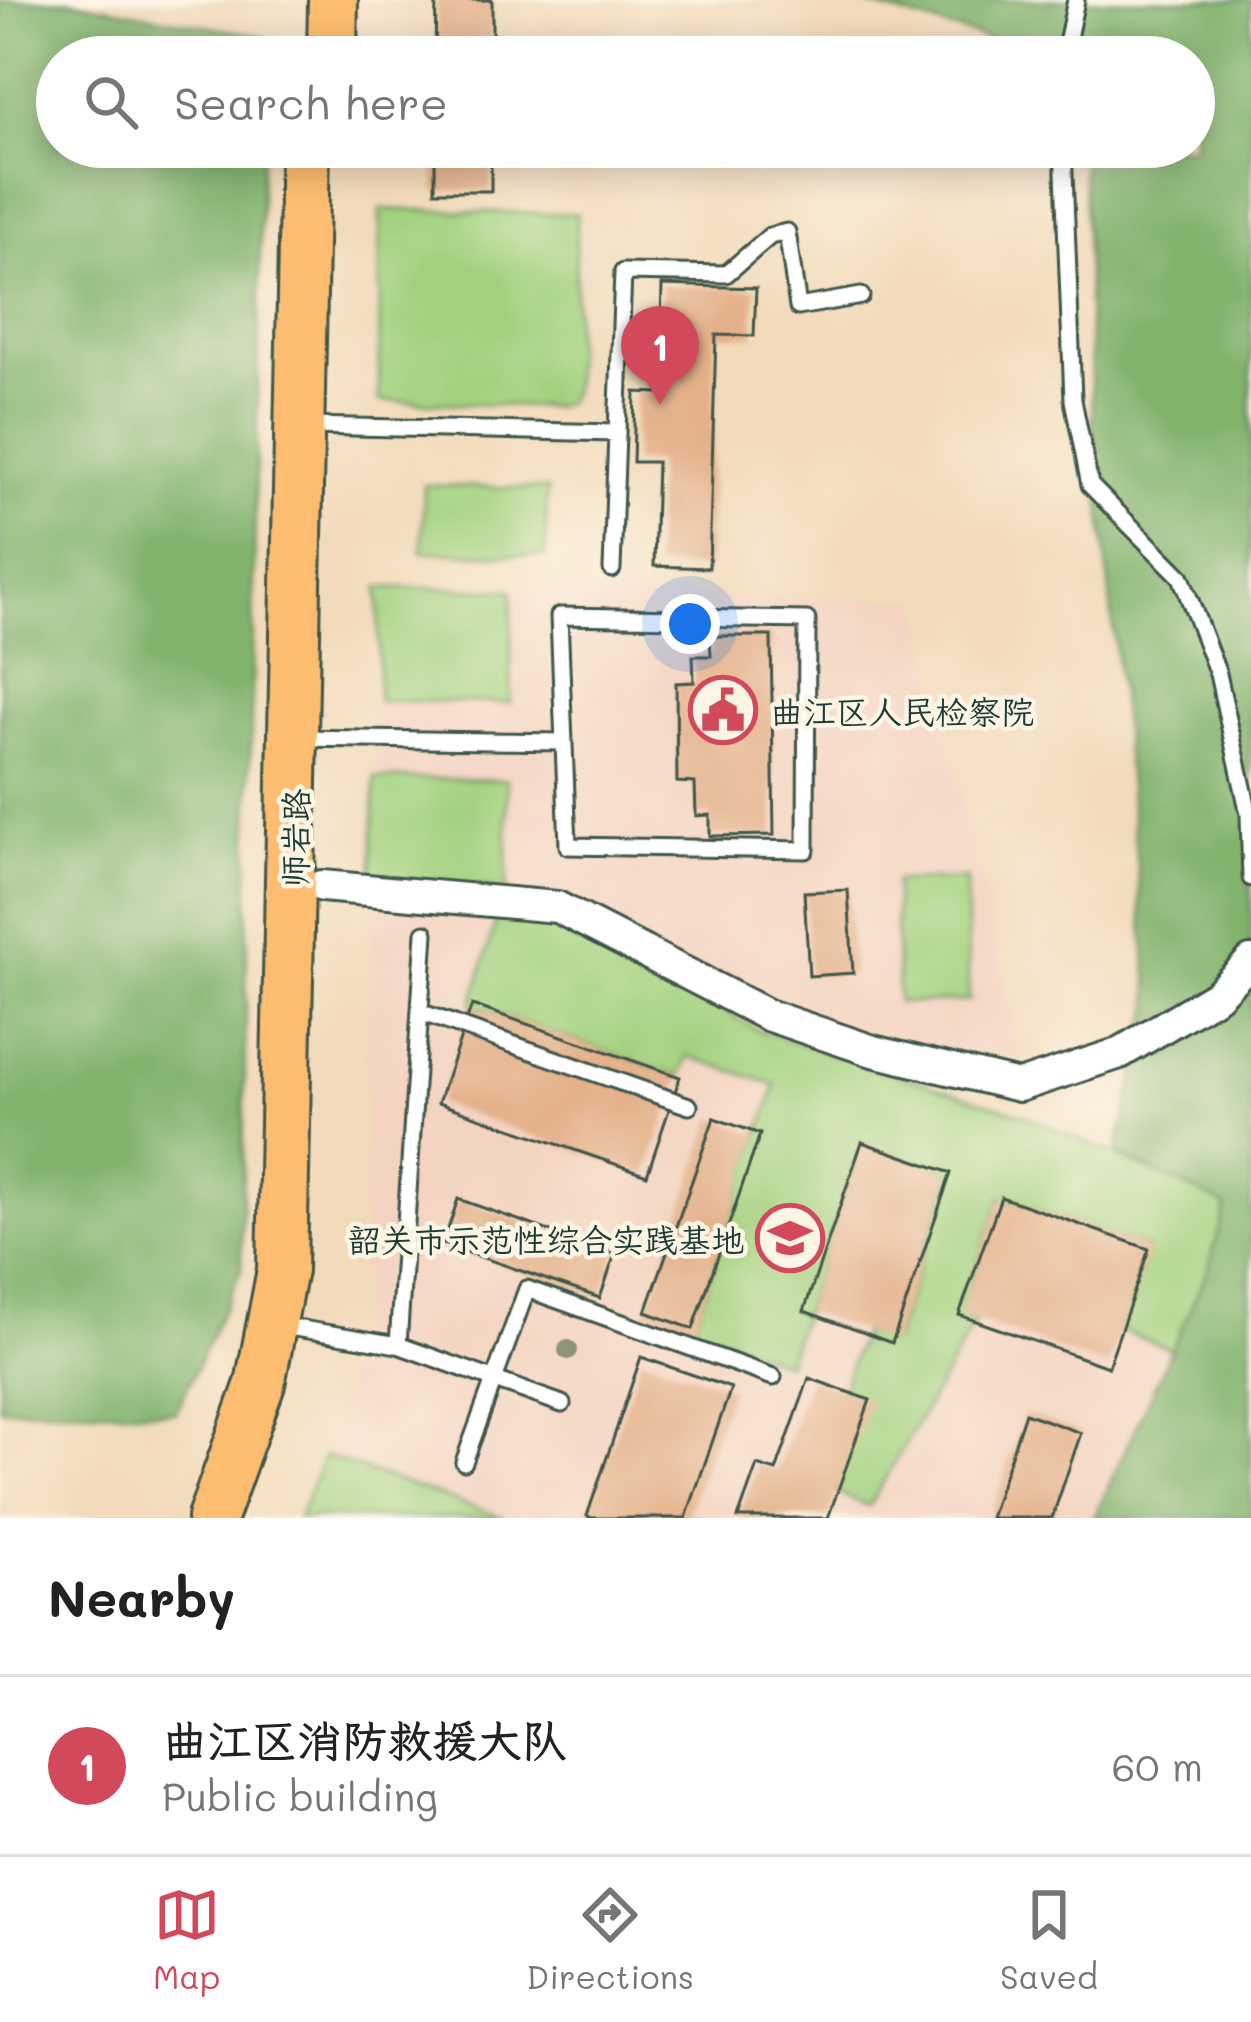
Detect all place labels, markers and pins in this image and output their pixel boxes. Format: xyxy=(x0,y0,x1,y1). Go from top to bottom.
pin: 1 xyxy=(621,306,699,405)
public building icon: 曲江区人民检察院 xyxy=(688,675,758,745)
place label: 曲江区人民检察院 xyxy=(770,689,1034,732)
school or university icon: 韶关市示范性综合实践基地 xyxy=(755,1203,825,1273)
place label: 韶关市示范性综合实践基地 xyxy=(348,1217,744,1260)

